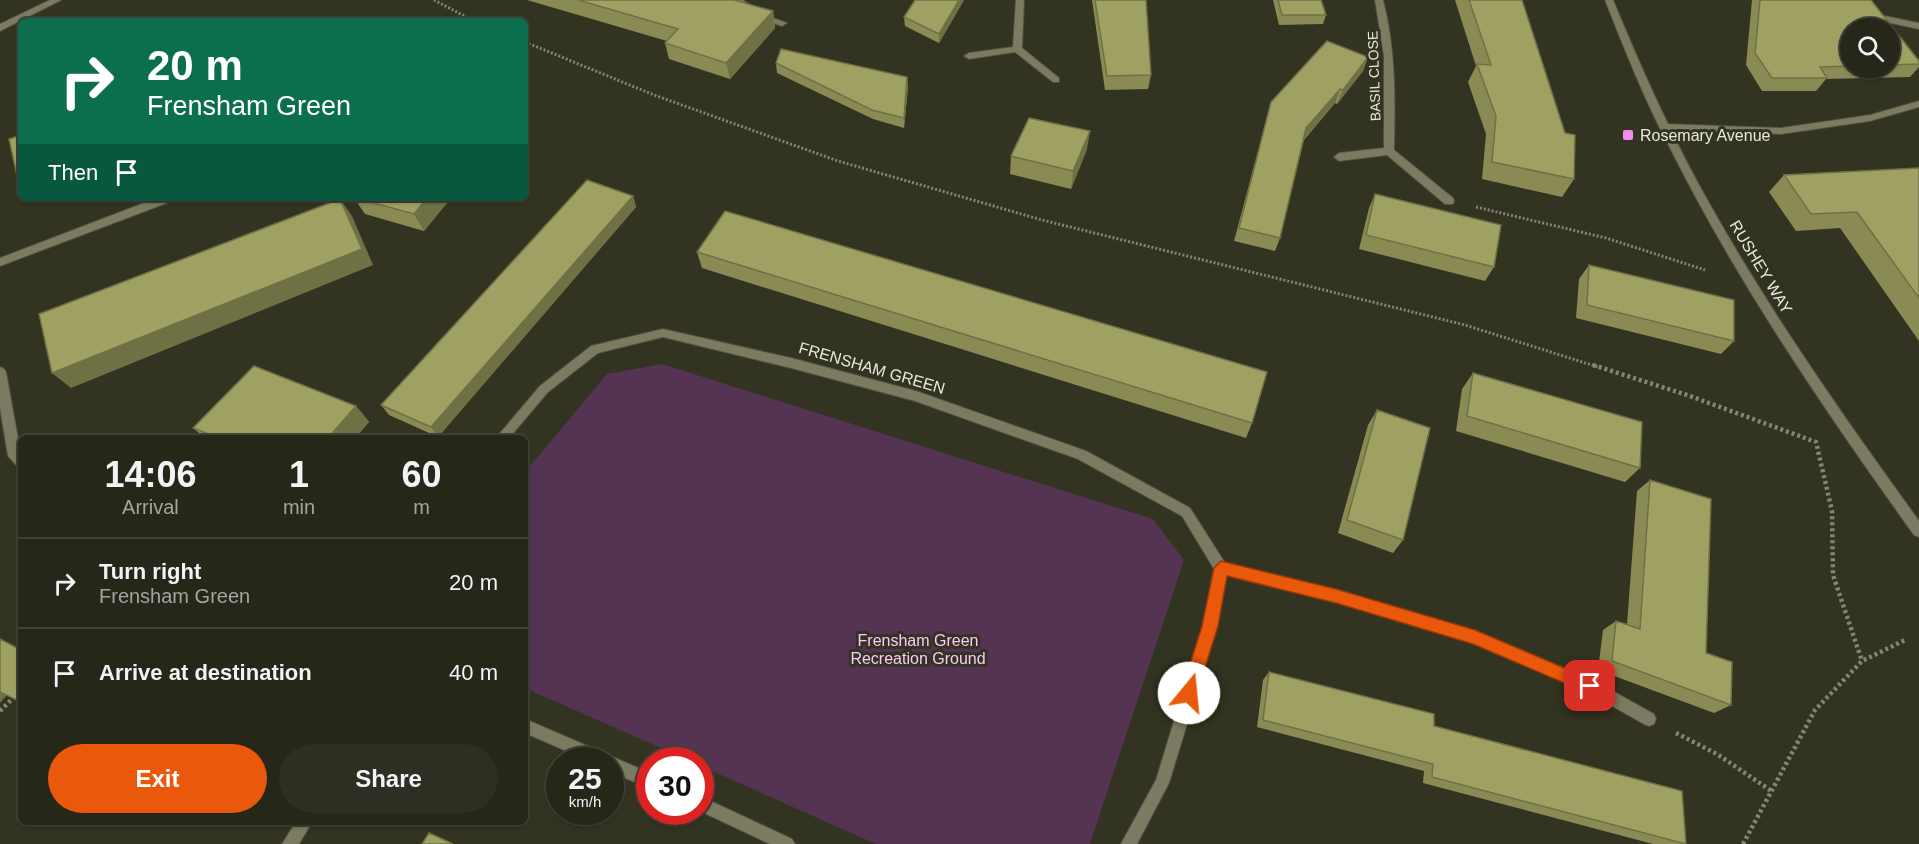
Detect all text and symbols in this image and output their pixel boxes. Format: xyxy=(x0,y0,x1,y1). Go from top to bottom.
map controls xyxy=(1840,18,1900,78)
button: search xyxy=(1840,18,1900,78)
street label: BASIL CLOSE xyxy=(1364,30,1384,122)
icon: right xyxy=(48,42,126,120)
text: 20 m xyxy=(147,42,243,89)
text: Frensham Green xyxy=(147,91,351,121)
place label: Rosemary Avenue xyxy=(1640,127,1771,144)
marker: Rosemary Avenue xyxy=(1621,128,1635,142)
icon: arrive xyxy=(110,156,143,189)
text: Then xyxy=(48,160,98,185)
street label: RUSHEY WAY xyxy=(1727,217,1796,317)
street label: FRENSHAM GREEN xyxy=(797,339,947,397)
text: 14:06 xyxy=(104,454,196,495)
text: 1 xyxy=(289,454,309,495)
text: 60 xyxy=(402,454,442,495)
text: Arrival xyxy=(122,496,179,518)
text: min xyxy=(283,496,315,518)
text: m xyxy=(413,496,430,518)
text: Turn right xyxy=(99,559,201,584)
icon: right xyxy=(48,567,81,600)
text: 20 m xyxy=(449,570,498,595)
text: Frensham Green xyxy=(99,585,250,607)
park label: Frensham Green Recreation Ground xyxy=(850,632,986,667)
icon: arrive xyxy=(48,657,81,690)
text: Arrive at destination xyxy=(99,660,312,685)
text: 40 m xyxy=(449,660,498,685)
pin xyxy=(1564,660,1615,711)
position arrow xyxy=(1157,661,1221,725)
icon: arrive xyxy=(1573,669,1606,702)
button: Exit xyxy=(48,744,267,813)
button: Share xyxy=(279,744,498,813)
speed limit sign: 30 xyxy=(636,747,714,825)
text: 25 xyxy=(568,762,602,795)
text: km/h xyxy=(569,793,601,810)

